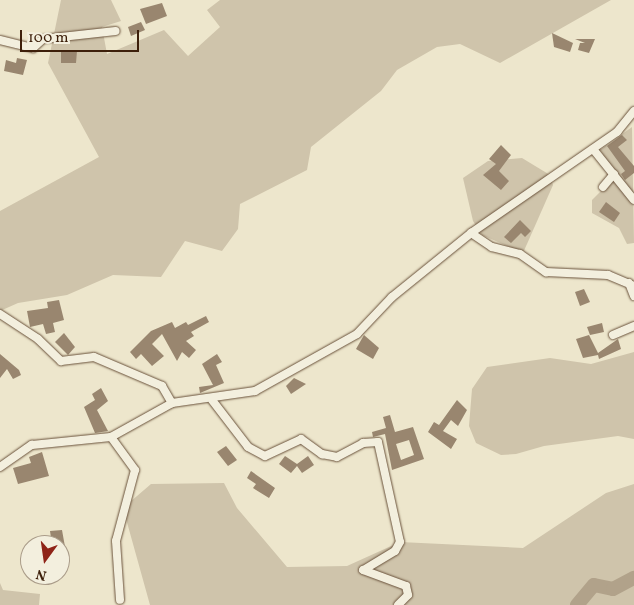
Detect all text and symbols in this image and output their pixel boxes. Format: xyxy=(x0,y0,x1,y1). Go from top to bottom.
scale bar xyxy=(22,20,141,52)
text: 100 m xyxy=(28,28,68,49)
north arrow xyxy=(20,535,70,585)
text: N xyxy=(34,564,49,585)

